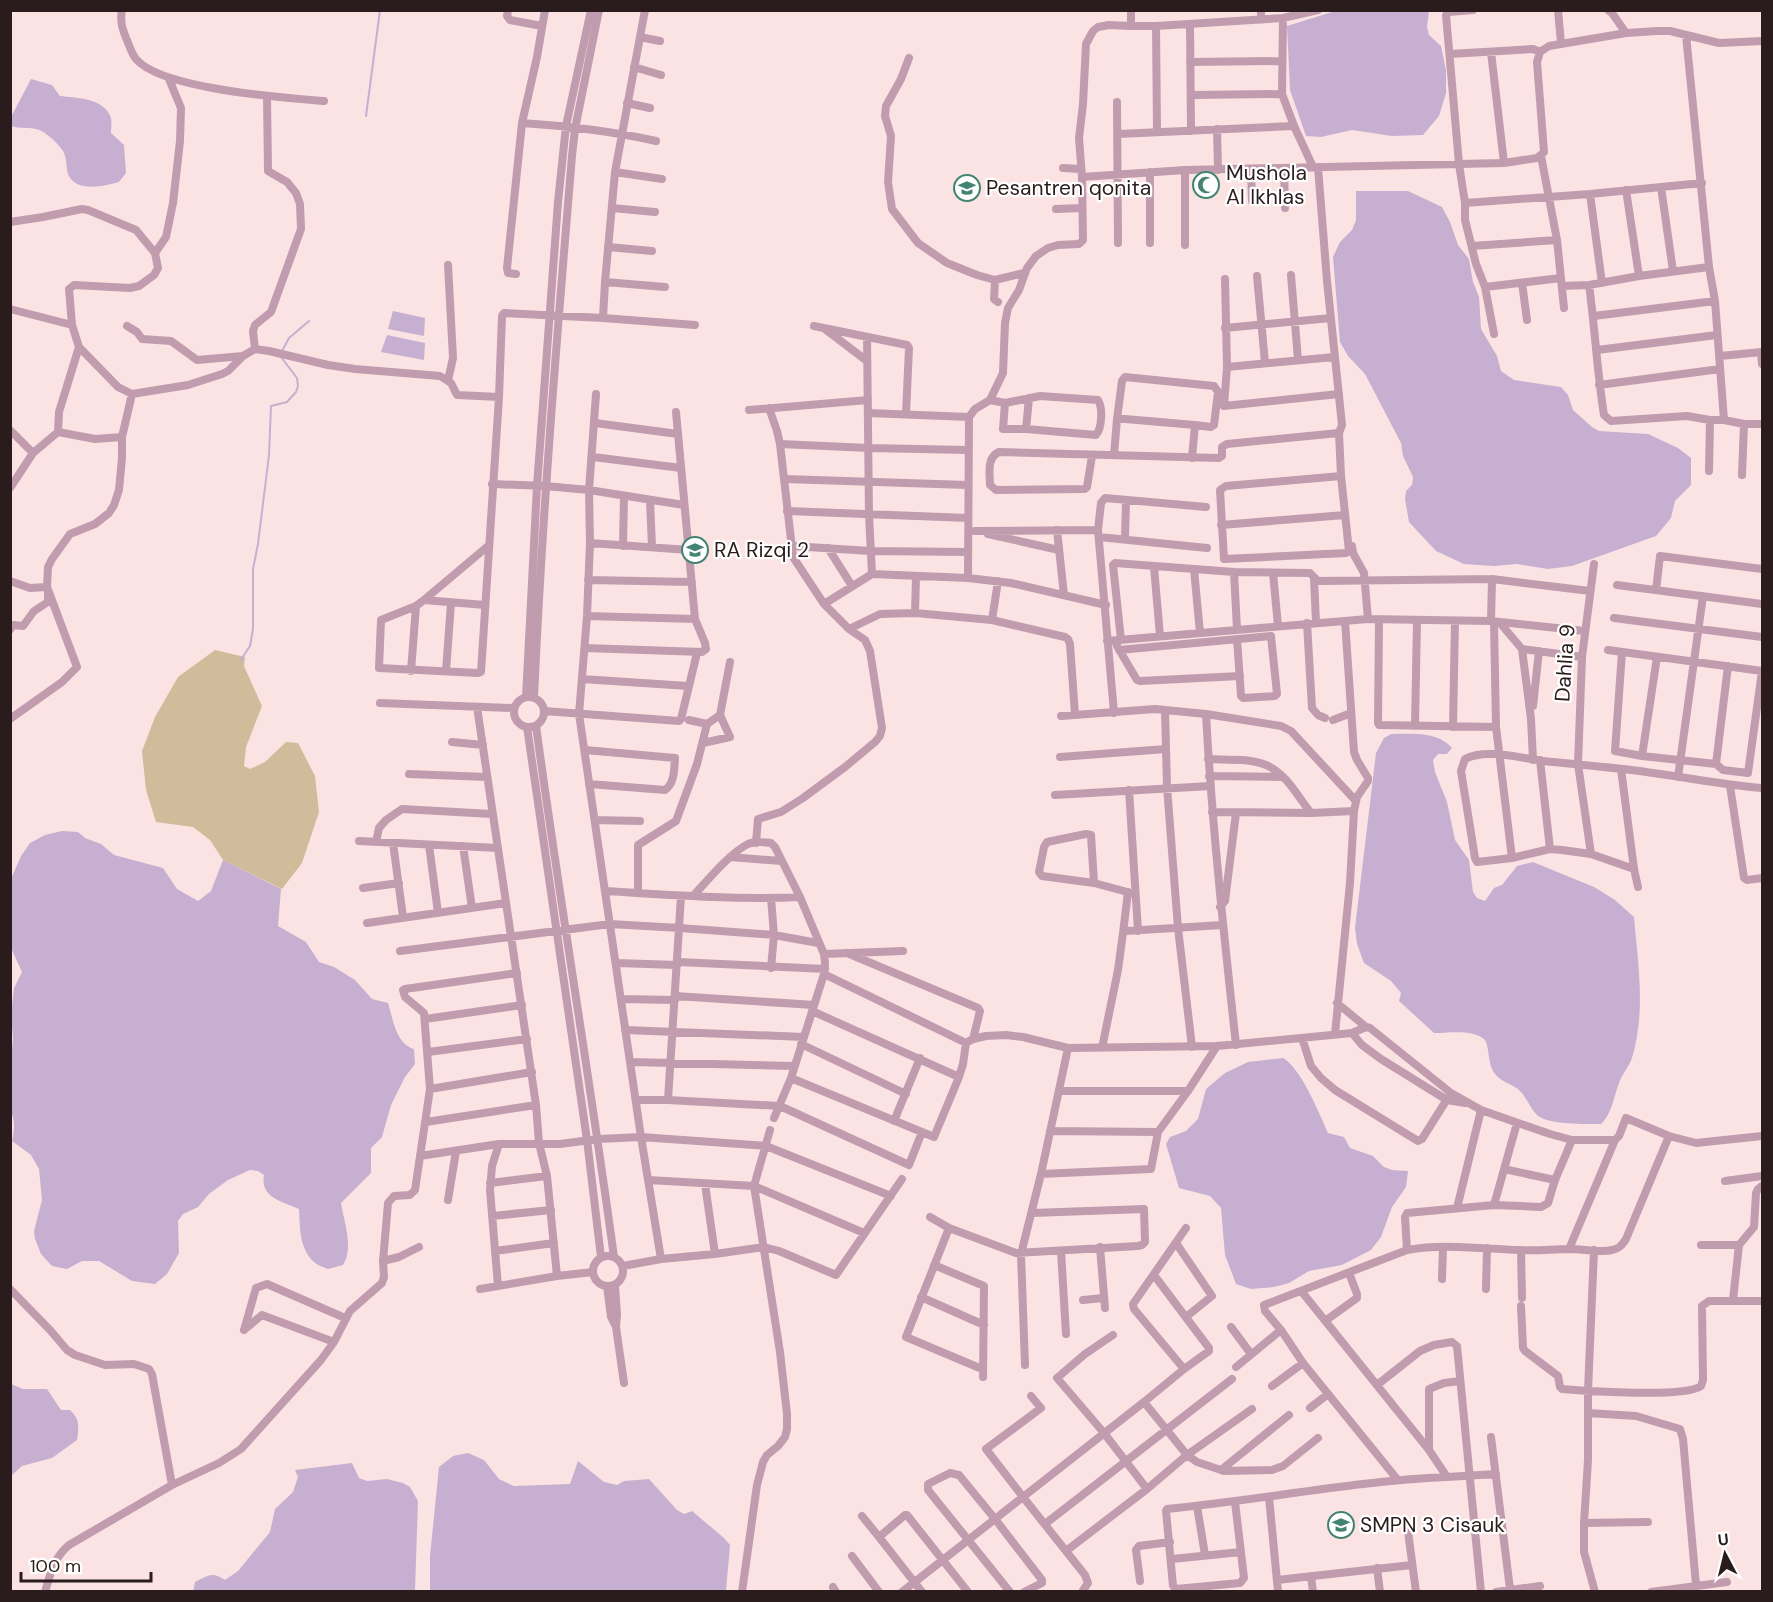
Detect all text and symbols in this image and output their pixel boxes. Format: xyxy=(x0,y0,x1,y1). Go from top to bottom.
place label: Mushola Al Ikhlas xyxy=(1226,159,1307,211)
mosque icon: Mushola Al Ikhlas xyxy=(1191,170,1221,200)
school or university icon: Pesantren qonita xyxy=(952,173,982,203)
place label: Pesantren qonita xyxy=(986,174,1151,202)
school or university icon: RA Rizqi 2 xyxy=(680,535,710,565)
place label: RA Rizqi 2 xyxy=(714,536,809,564)
street label: Dahlia 9 xyxy=(1548,623,1582,703)
school or university icon: SMPN 3 Cisauk xyxy=(1326,1510,1356,1540)
place label: SMPN 3 Cisauk xyxy=(1360,1511,1505,1539)
north arrow xyxy=(1695,1524,1755,1584)
text: U xyxy=(1717,1529,1730,1551)
scale bar xyxy=(21,1545,152,1583)
text: 100 m xyxy=(30,1554,81,1578)

